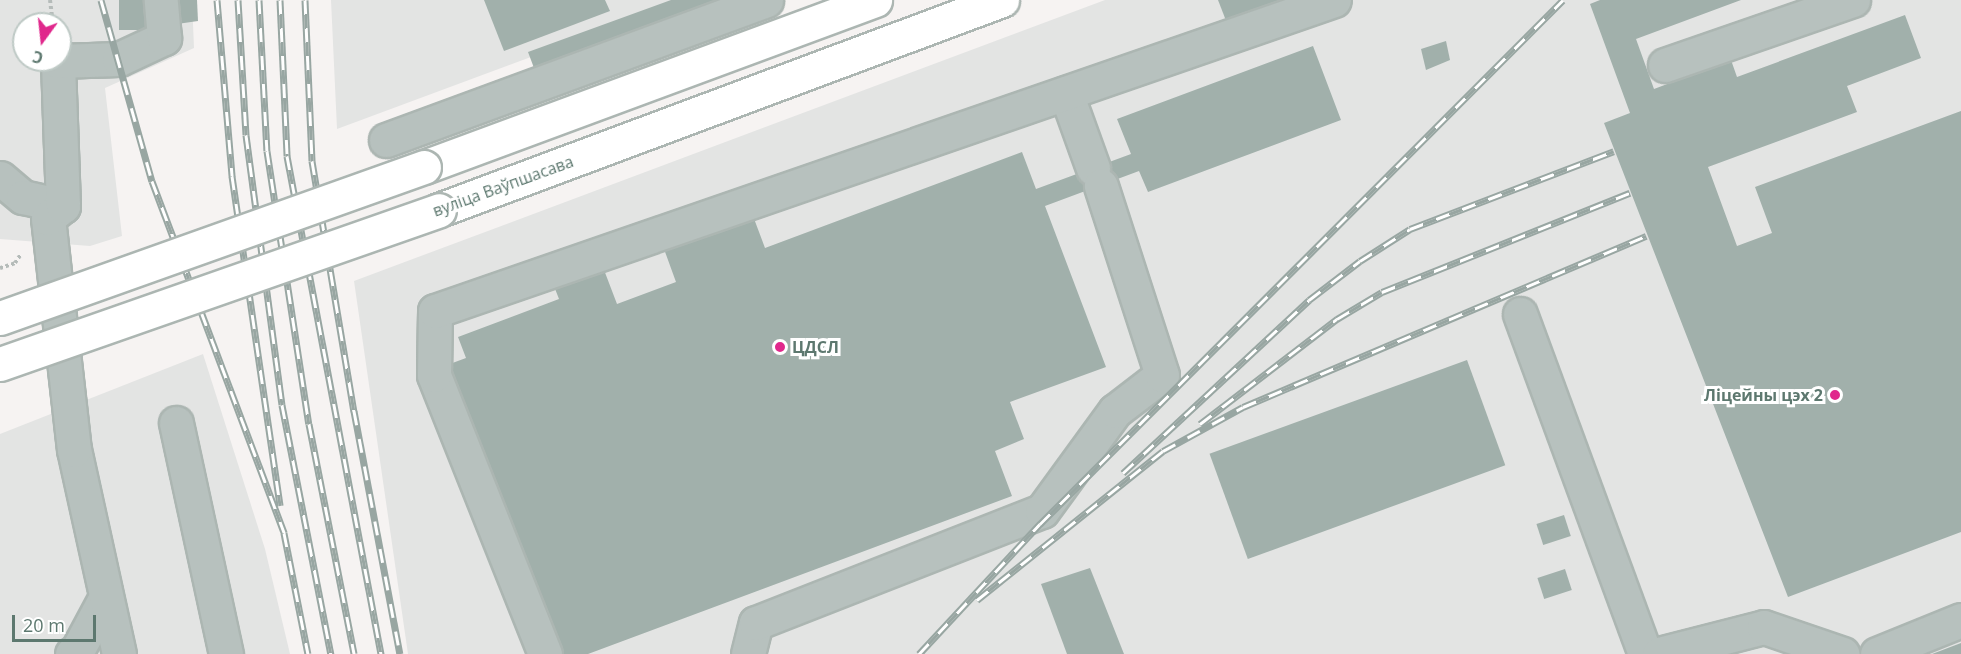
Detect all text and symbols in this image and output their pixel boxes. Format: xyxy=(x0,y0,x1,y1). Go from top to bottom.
north arrow xyxy=(12,12,72,72)
text: С xyxy=(30,46,46,69)
street label: вуліца Ваўпшасава xyxy=(430,152,576,220)
place label: ЦДСЛ xyxy=(792,337,839,357)
marker: ЦДСЛ xyxy=(773,340,787,354)
place label: Ліцейны цэх 2 xyxy=(1704,385,1823,405)
marker: Ліцейны цэх 2 xyxy=(1828,388,1842,402)
scale bar xyxy=(15,603,99,641)
text: 20 m xyxy=(23,613,65,637)

